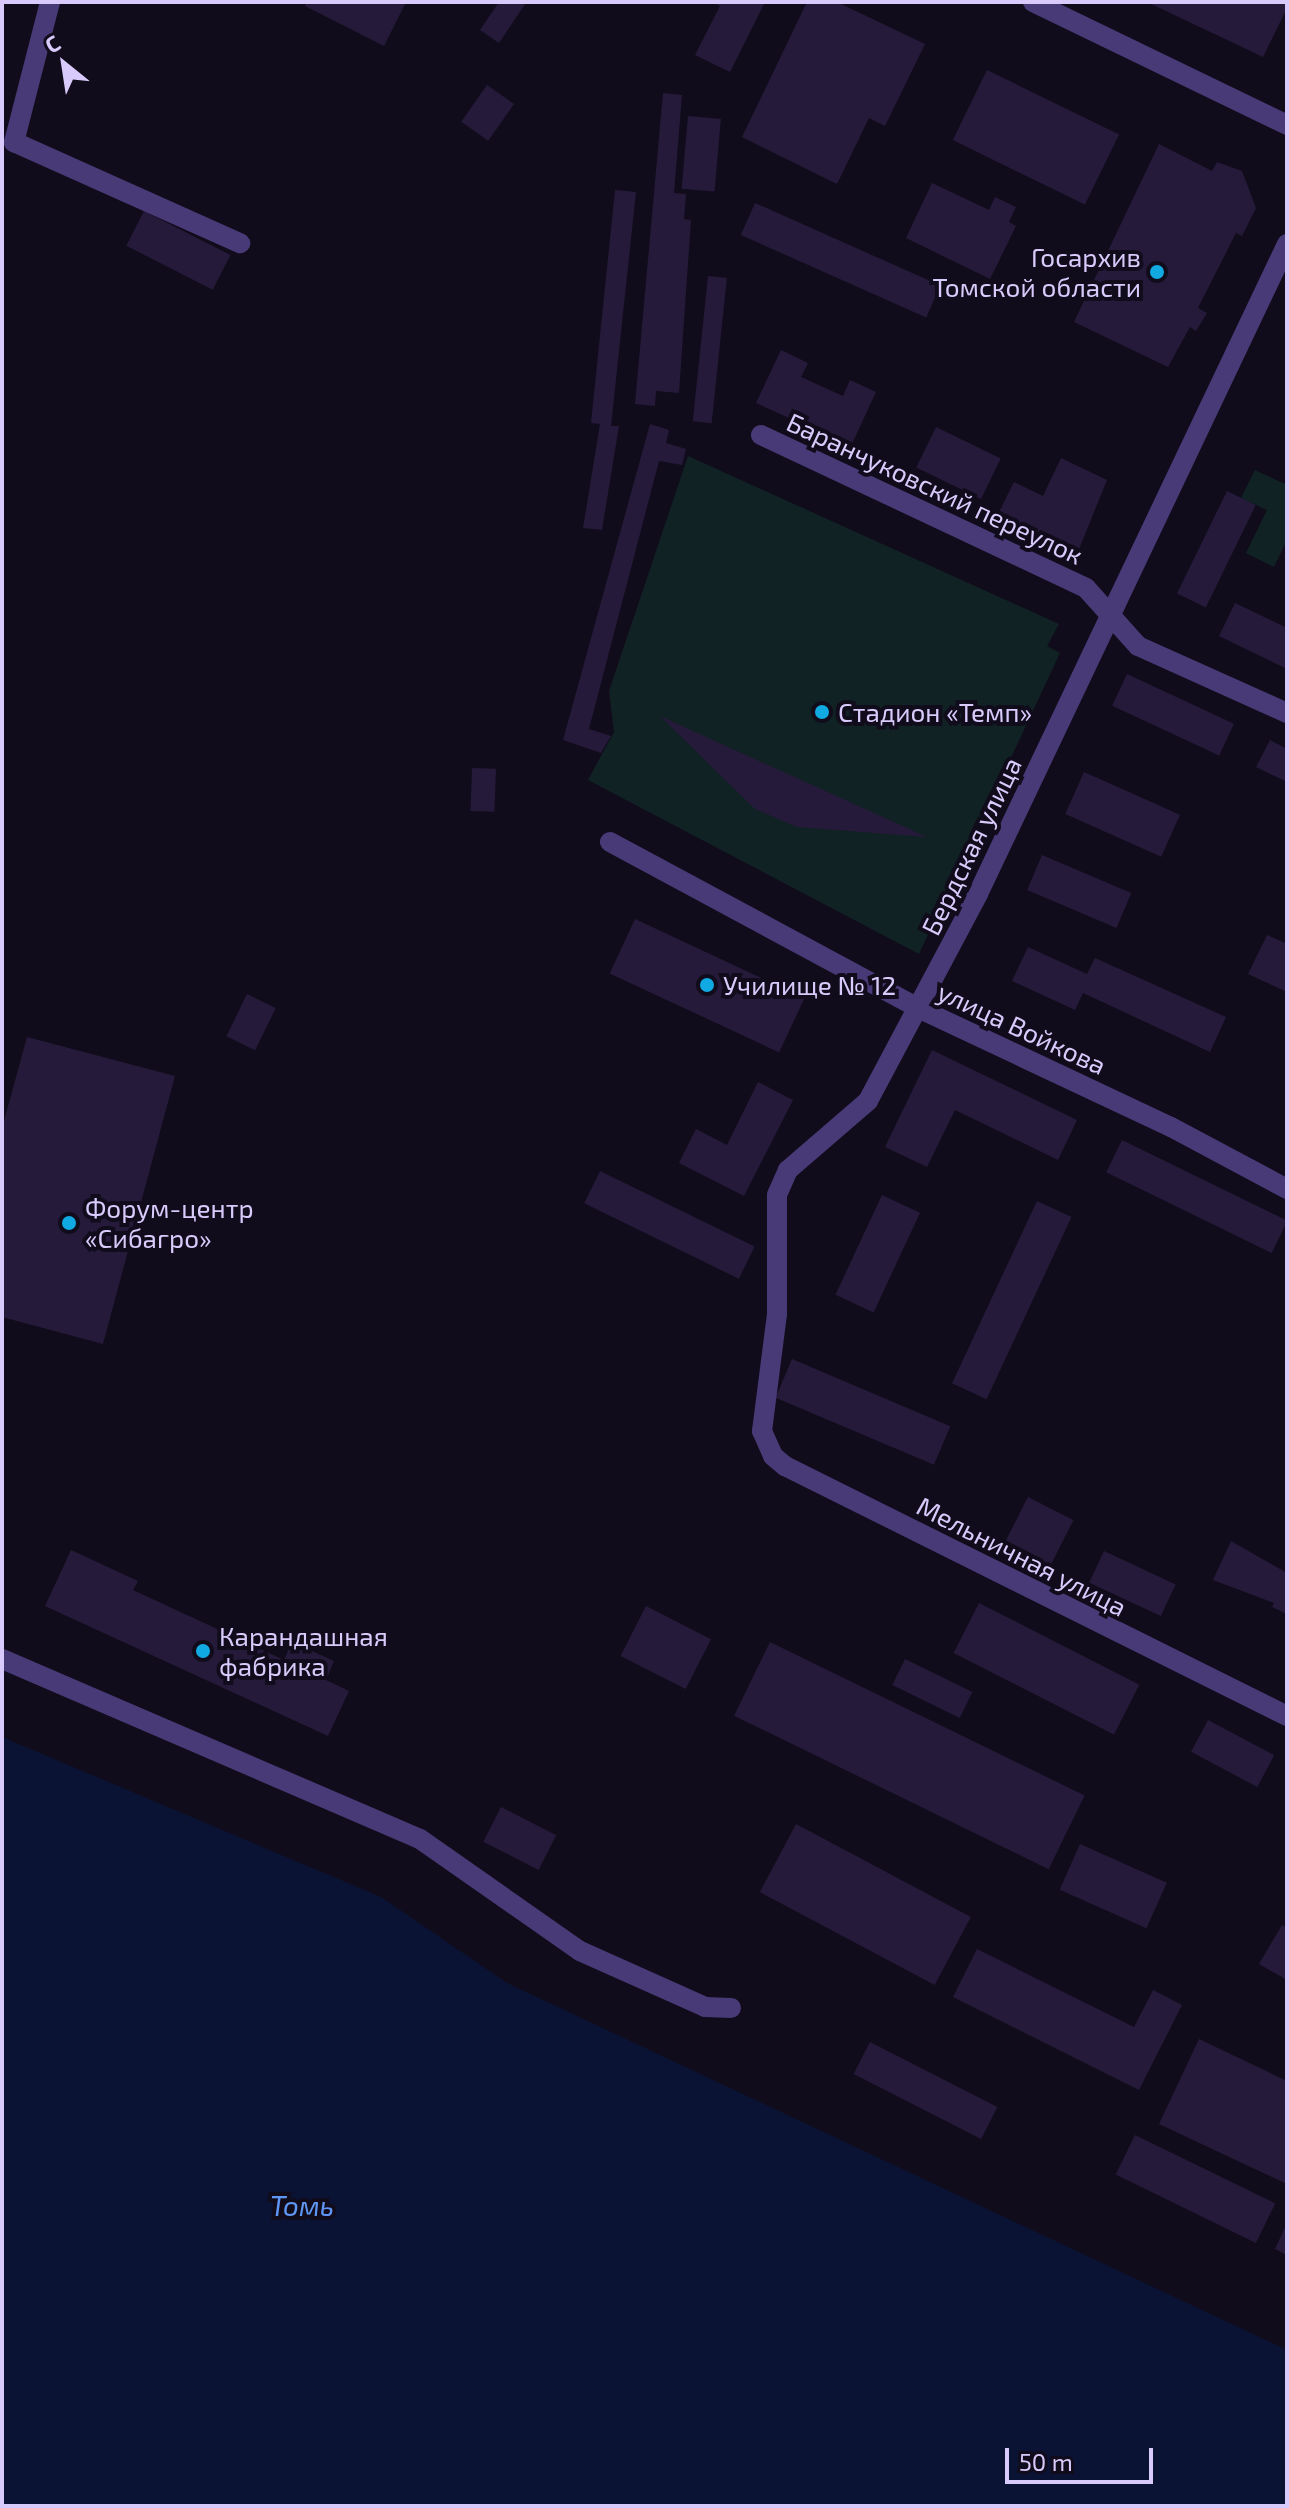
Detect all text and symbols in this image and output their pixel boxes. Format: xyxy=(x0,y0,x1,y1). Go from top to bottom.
north arrow xyxy=(24,24,104,104)
text: С xyxy=(40,29,64,58)
place label: Госархив Томской области xyxy=(933,241,1141,302)
marker: Госархив Томской области xyxy=(1148,263,1166,281)
street label: Баранчуковский переулок xyxy=(782,406,1088,570)
place label: Стадион «Темп» xyxy=(838,696,1032,728)
marker: Стадион «Темп» xyxy=(813,703,831,721)
street label: Бердская улица xyxy=(915,752,1027,940)
place label: Училище № 12 xyxy=(723,969,896,1001)
street label: улица Войкова xyxy=(933,975,1111,1081)
marker: Училище № 12 xyxy=(698,976,716,994)
place label: Форум-центр «Сибагро» xyxy=(85,1192,254,1254)
marker: Форум-центр «Сибагро» xyxy=(60,1214,78,1232)
street label: Мельничная улица xyxy=(912,1490,1132,1622)
place label: Карандашная фабрика xyxy=(219,1620,388,1682)
marker: Карандашная фабрика xyxy=(194,1642,212,1660)
water label: Томь xyxy=(270,2188,334,2222)
scale bar xyxy=(1009,2432,1157,2482)
text: 50 m xyxy=(1019,2447,1073,2476)

